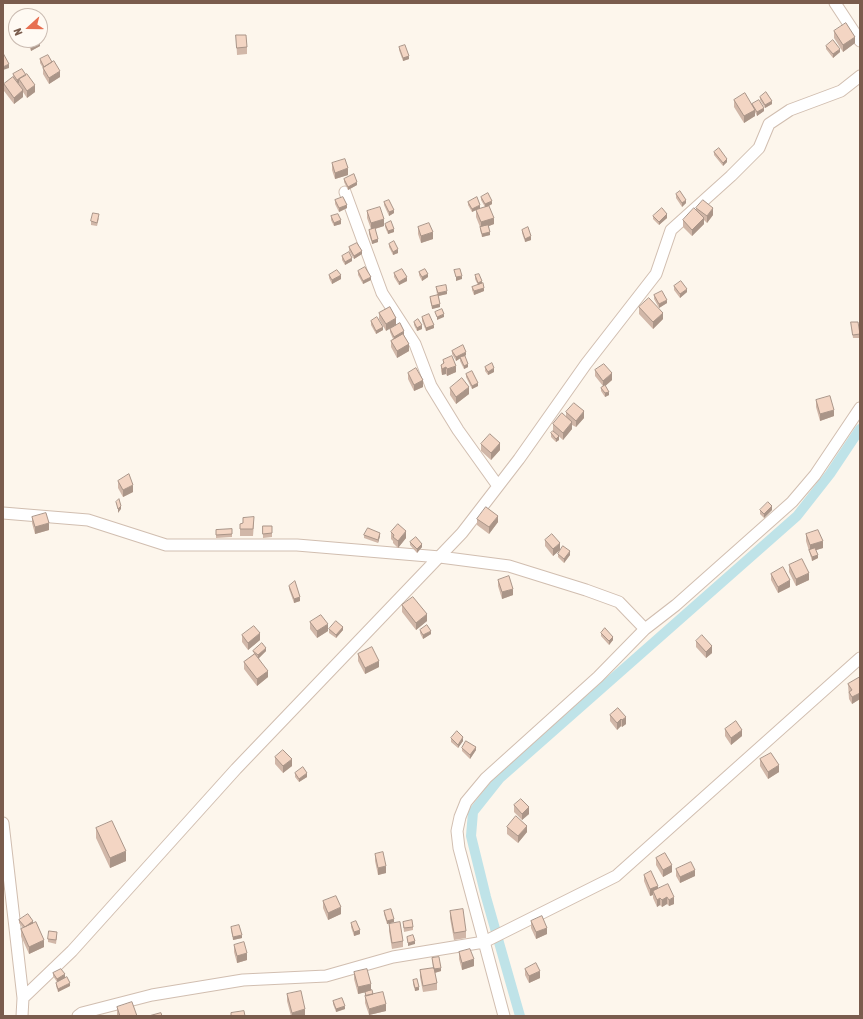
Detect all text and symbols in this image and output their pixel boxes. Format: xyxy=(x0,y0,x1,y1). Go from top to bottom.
north arrow xyxy=(8,8,48,48)
text: N xyxy=(11,27,24,37)

